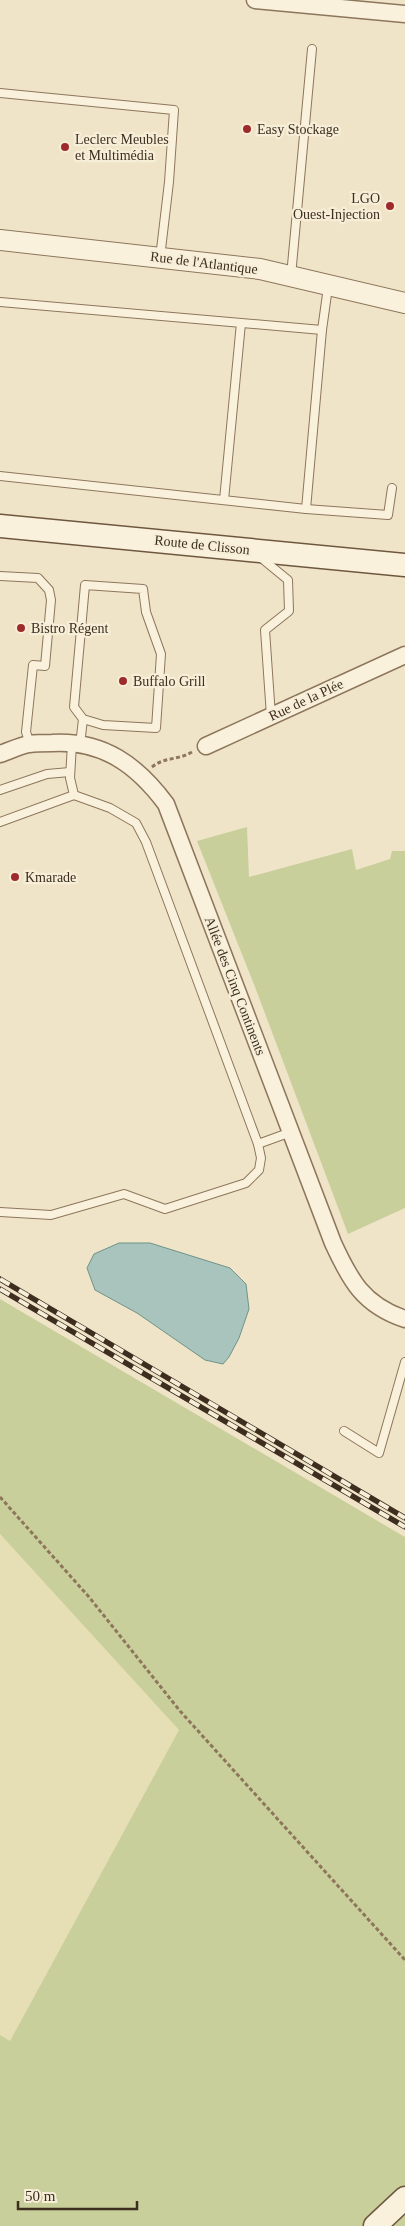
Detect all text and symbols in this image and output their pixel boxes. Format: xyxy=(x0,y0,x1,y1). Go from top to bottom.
place label: Easy Stockage xyxy=(257,122,339,137)
marker: Easy Stockage xyxy=(241,123,253,135)
place label: Leclerc Meubles et Multimédia xyxy=(75,132,169,163)
marker: Leclerc Meubles et Multimédia xyxy=(59,141,71,153)
place label: LGO Ouest-Injection xyxy=(293,191,380,222)
marker: LGO Ouest-Injection xyxy=(384,200,396,212)
street label: Rue de l'Atlantique xyxy=(149,249,259,277)
street label: Route de Clisson xyxy=(154,533,250,557)
place label: Bistro Régent xyxy=(31,621,108,636)
marker: Bistro Régent xyxy=(15,622,27,634)
place label: Buffalo Grill xyxy=(133,674,206,689)
marker: Buffalo Grill xyxy=(117,675,129,687)
street label: Rue de la Plée xyxy=(266,676,346,724)
place label: Kmarade xyxy=(25,870,76,885)
marker: Kmarade xyxy=(9,871,21,883)
street label: Allée des Cinq Continents xyxy=(202,915,268,1057)
scale bar xyxy=(18,2178,136,2210)
text: 50 m xyxy=(25,2188,56,2204)

